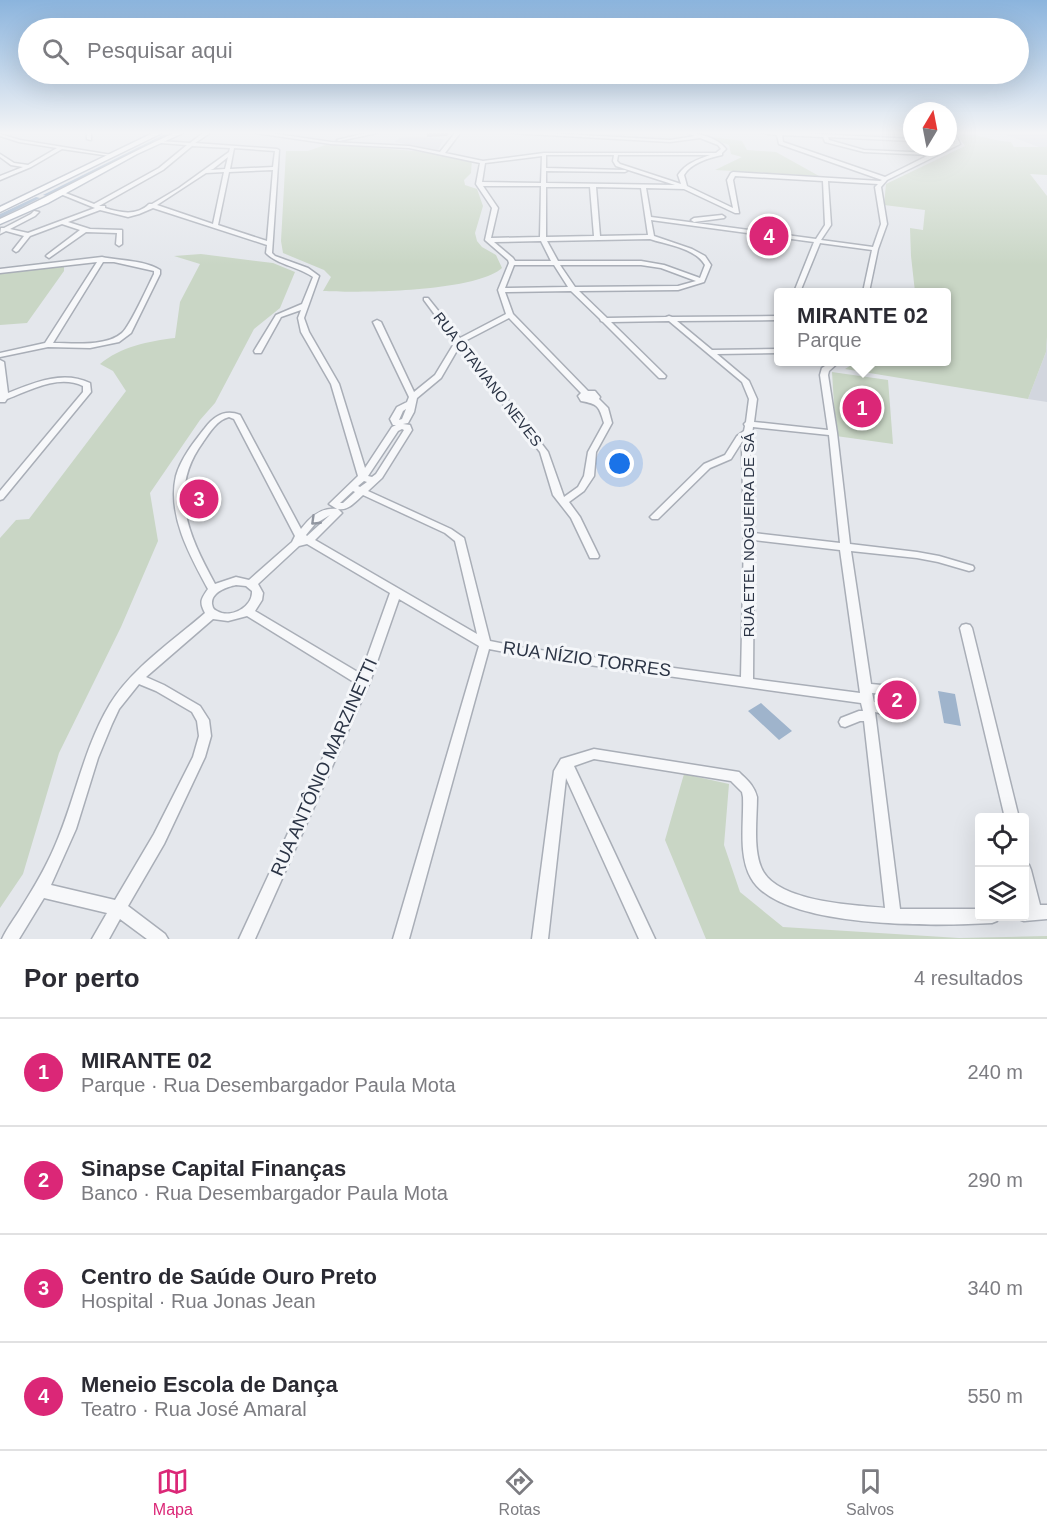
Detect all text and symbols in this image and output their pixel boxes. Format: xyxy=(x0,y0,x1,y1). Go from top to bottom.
search box xyxy=(18,18,1029,84)
icon: search xyxy=(39,35,72,68)
text: Pesquisar aqui xyxy=(87,38,233,63)
north arrow xyxy=(903,102,957,156)
pin: 4 xyxy=(750,214,788,258)
popup xyxy=(774,288,951,366)
text: MIRANTE 02 xyxy=(797,303,928,328)
street label: RUA OTAVIANO NEVES xyxy=(430,309,546,449)
text: Parque xyxy=(797,329,862,351)
pin: 1 xyxy=(842,386,882,430)
street label: RUA ETEL NOGUEIRA DE SÁ xyxy=(740,433,757,637)
your location xyxy=(605,449,634,478)
pin: 3 xyxy=(180,476,218,522)
one-way arrow xyxy=(312,513,323,524)
street label: RUA NÍZIO TORRES xyxy=(502,637,672,681)
street label: RUA ANTÔNIO MARZINETTI xyxy=(266,655,381,879)
pin: 2 xyxy=(878,678,916,722)
map controls xyxy=(975,813,1029,921)
button: locate xyxy=(975,813,1029,867)
button: layers xyxy=(975,867,1029,921)
text: Por perto xyxy=(24,963,140,993)
text: 4 resultados xyxy=(914,967,1023,989)
text: MIRANTE 02 xyxy=(81,1048,212,1073)
text: 1 xyxy=(38,1061,49,1083)
text: 240 m xyxy=(967,1061,1023,1083)
text: Parque · Rua Desembargador Paula Mota xyxy=(81,1074,456,1096)
text: Sinapse Capital Finanças xyxy=(81,1156,346,1181)
text: 2 xyxy=(38,1169,49,1191)
text: 290 m xyxy=(967,1169,1023,1191)
text: Banco · Rua Desembargador Paula Mota xyxy=(81,1182,448,1204)
text: Centro de Saúde Ouro Preto xyxy=(81,1264,377,1289)
text: 3 xyxy=(38,1277,49,1299)
text: 340 m xyxy=(967,1277,1023,1299)
text: Hospital · Rua Jonas Jean xyxy=(81,1290,316,1312)
text: Meneio Escola de Dança xyxy=(81,1372,338,1397)
text: 4 xyxy=(38,1385,49,1407)
text: 550 m xyxy=(967,1385,1023,1407)
text: Teatro · Rua José Amaral xyxy=(81,1398,307,1420)
tab: Mapa xyxy=(153,1465,193,1519)
tab: Rotas xyxy=(499,1465,540,1519)
tab: Salvos xyxy=(846,1465,894,1519)

